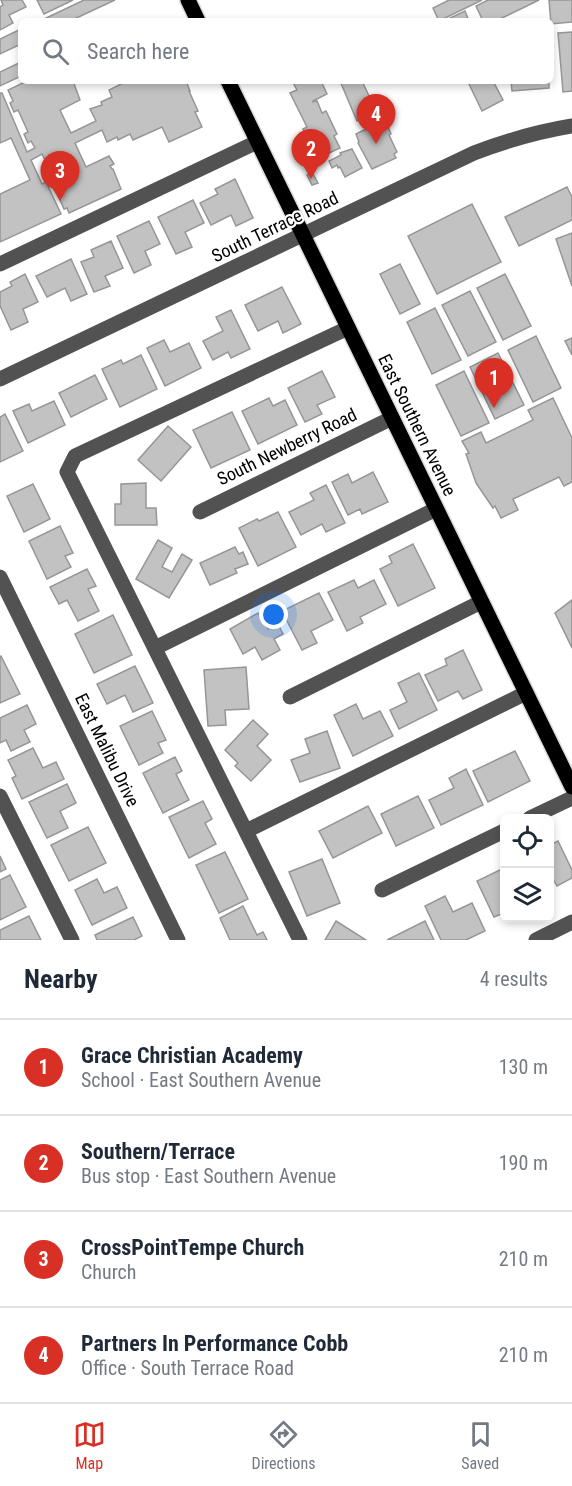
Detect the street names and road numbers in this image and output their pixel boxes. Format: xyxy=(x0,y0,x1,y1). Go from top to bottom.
street label: South Terrace Road xyxy=(208,187,341,266)
street label: East Southern Avenue xyxy=(374,351,461,499)
street label: South Newberry Road xyxy=(214,404,360,489)
street label: East Malibu Drive xyxy=(71,690,144,810)

